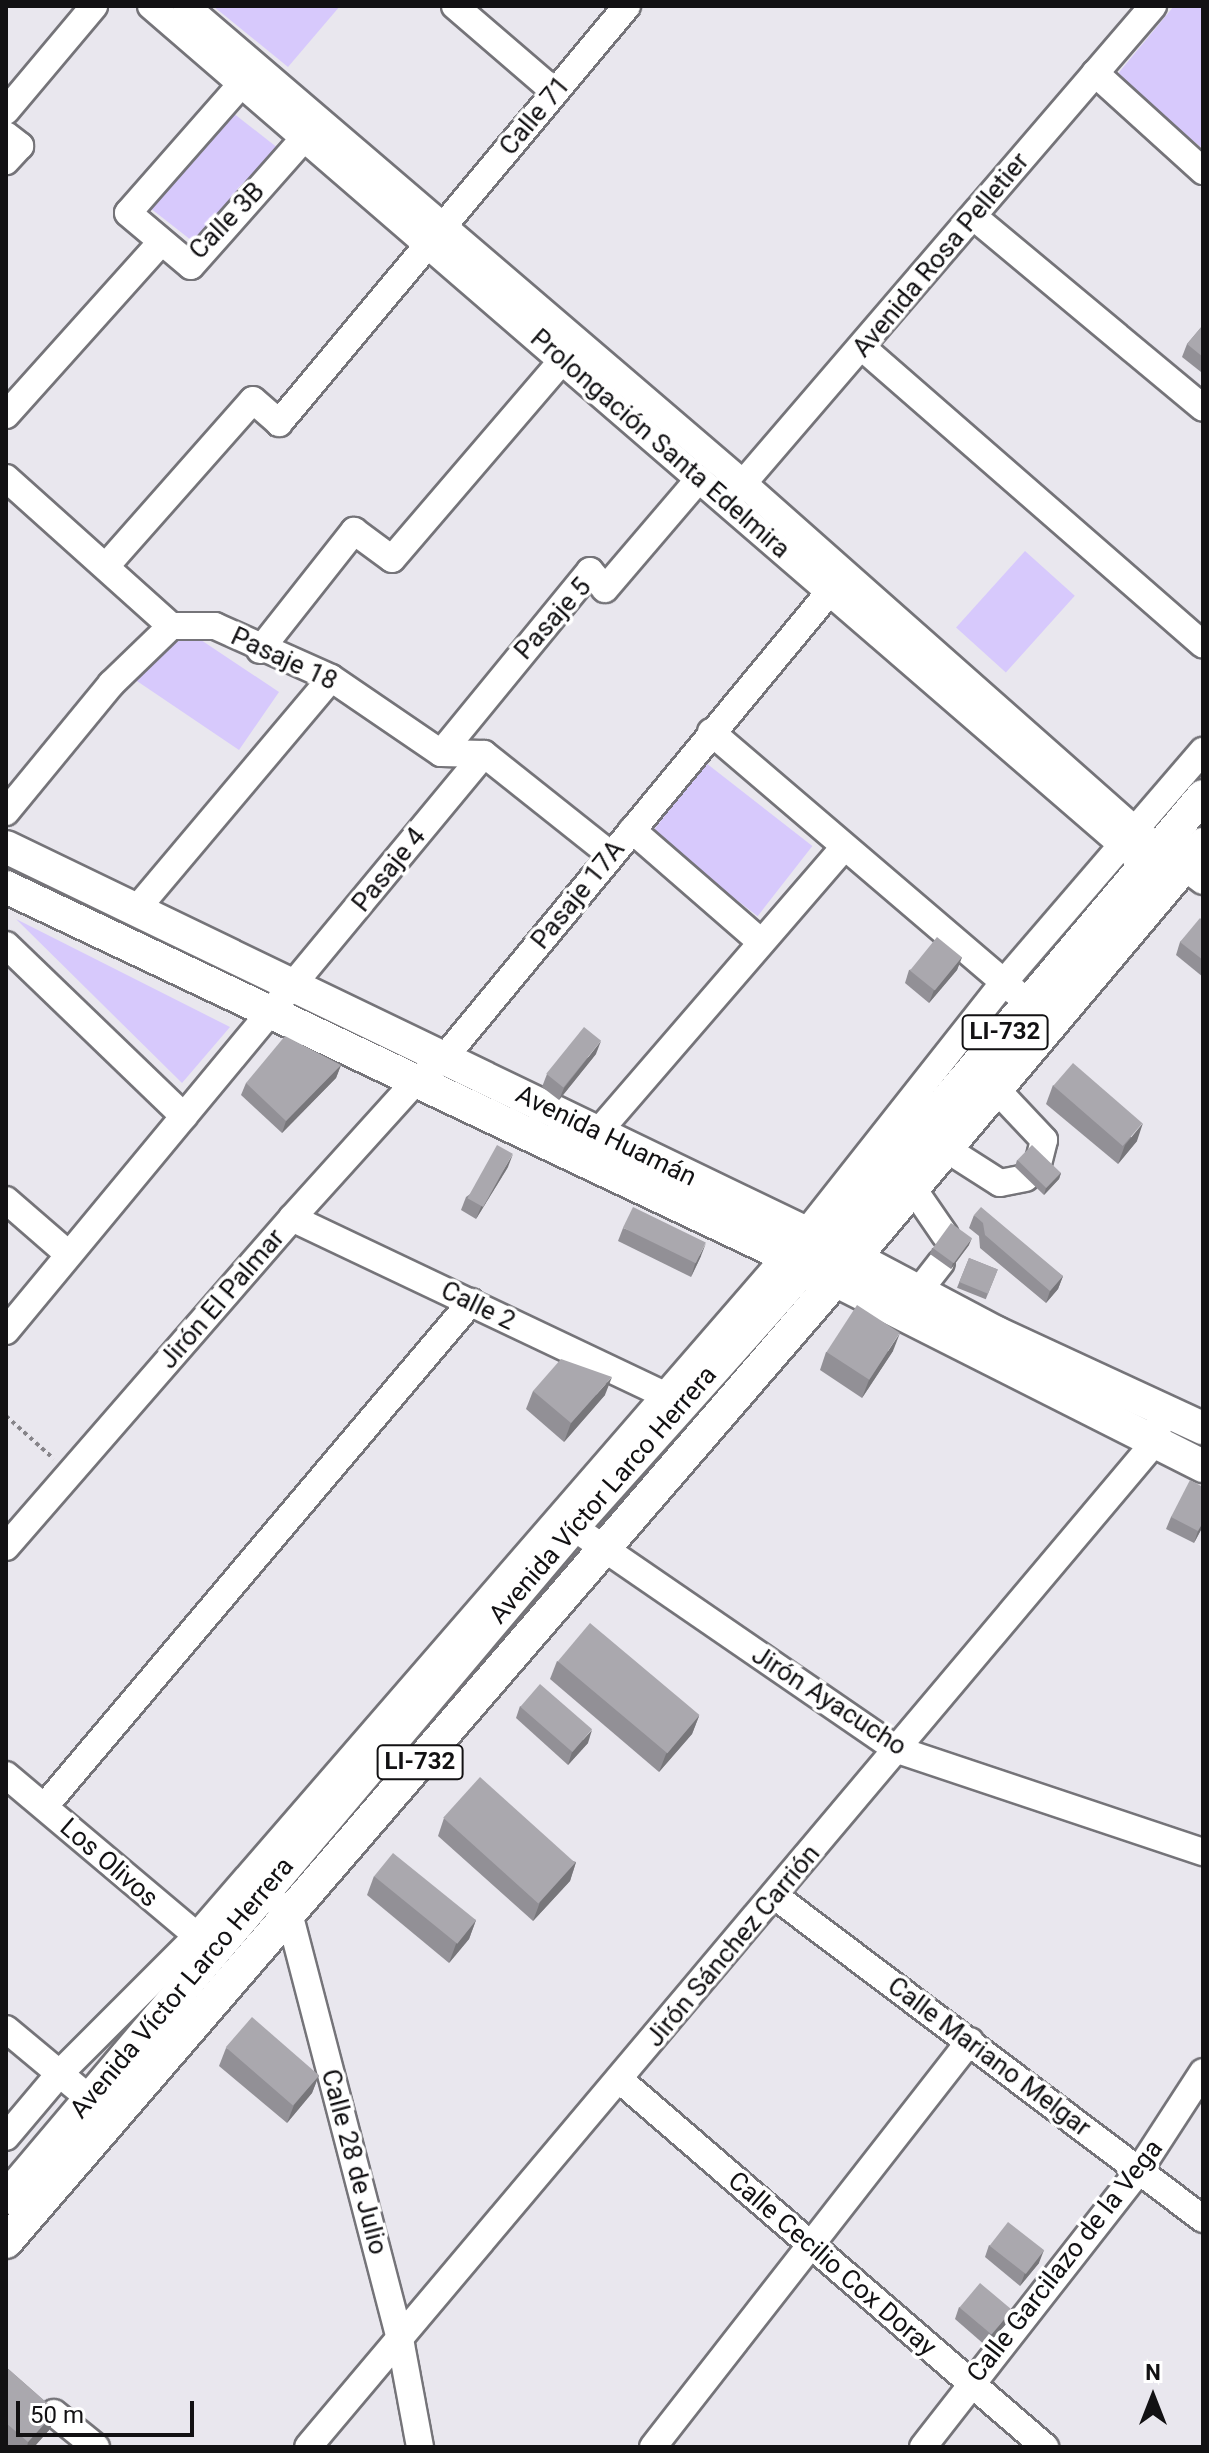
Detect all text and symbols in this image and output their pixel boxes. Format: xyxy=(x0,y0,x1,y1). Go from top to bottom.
street label: Calle 71 xyxy=(493,70,577,162)
street label: Avenida Rosa Pelletier xyxy=(846,146,1036,364)
street label: Calle 3B xyxy=(183,176,271,266)
street label: Prolongación Santa Edelmira xyxy=(524,323,796,565)
street label: Pasaje 5 xyxy=(508,572,598,666)
street label: Pasaje 18 xyxy=(226,621,342,697)
street label: Pasaje 4 xyxy=(346,822,432,918)
street label: Pasaje 17A xyxy=(525,834,631,956)
road number: LI-732 xyxy=(961,1012,1049,1052)
street label: Avenida Huamán xyxy=(511,1079,701,1193)
street label: Jirón El Palmar xyxy=(153,1223,291,1375)
street label: Calle 2 xyxy=(436,1275,520,1337)
street label: Avenida Víctor Larco Herrera xyxy=(483,1360,723,1630)
street label: Jirón Ayacucho xyxy=(746,1639,912,1763)
road number: LI-732 xyxy=(376,1742,464,1782)
street label: Los Olivos xyxy=(54,1812,164,1914)
street label: Jirón Sánchez Carrión xyxy=(639,1839,827,2053)
street label: Avenida Víctor Larco Herrera xyxy=(64,1851,300,2125)
street label: Calle Mariano Melgar xyxy=(881,1970,1097,2144)
street label: Calle 28 de Julio xyxy=(314,2066,394,2258)
street label: Calle Garcilazo de la Vega xyxy=(961,2134,1169,2388)
street label: Calle Cecilio Cox Doray xyxy=(721,2165,943,2363)
north arrow xyxy=(1113,2357,1193,2437)
text: N xyxy=(1145,2360,1161,2385)
scale bar xyxy=(20,2385,198,2435)
text: 50 m xyxy=(30,2401,84,2429)

